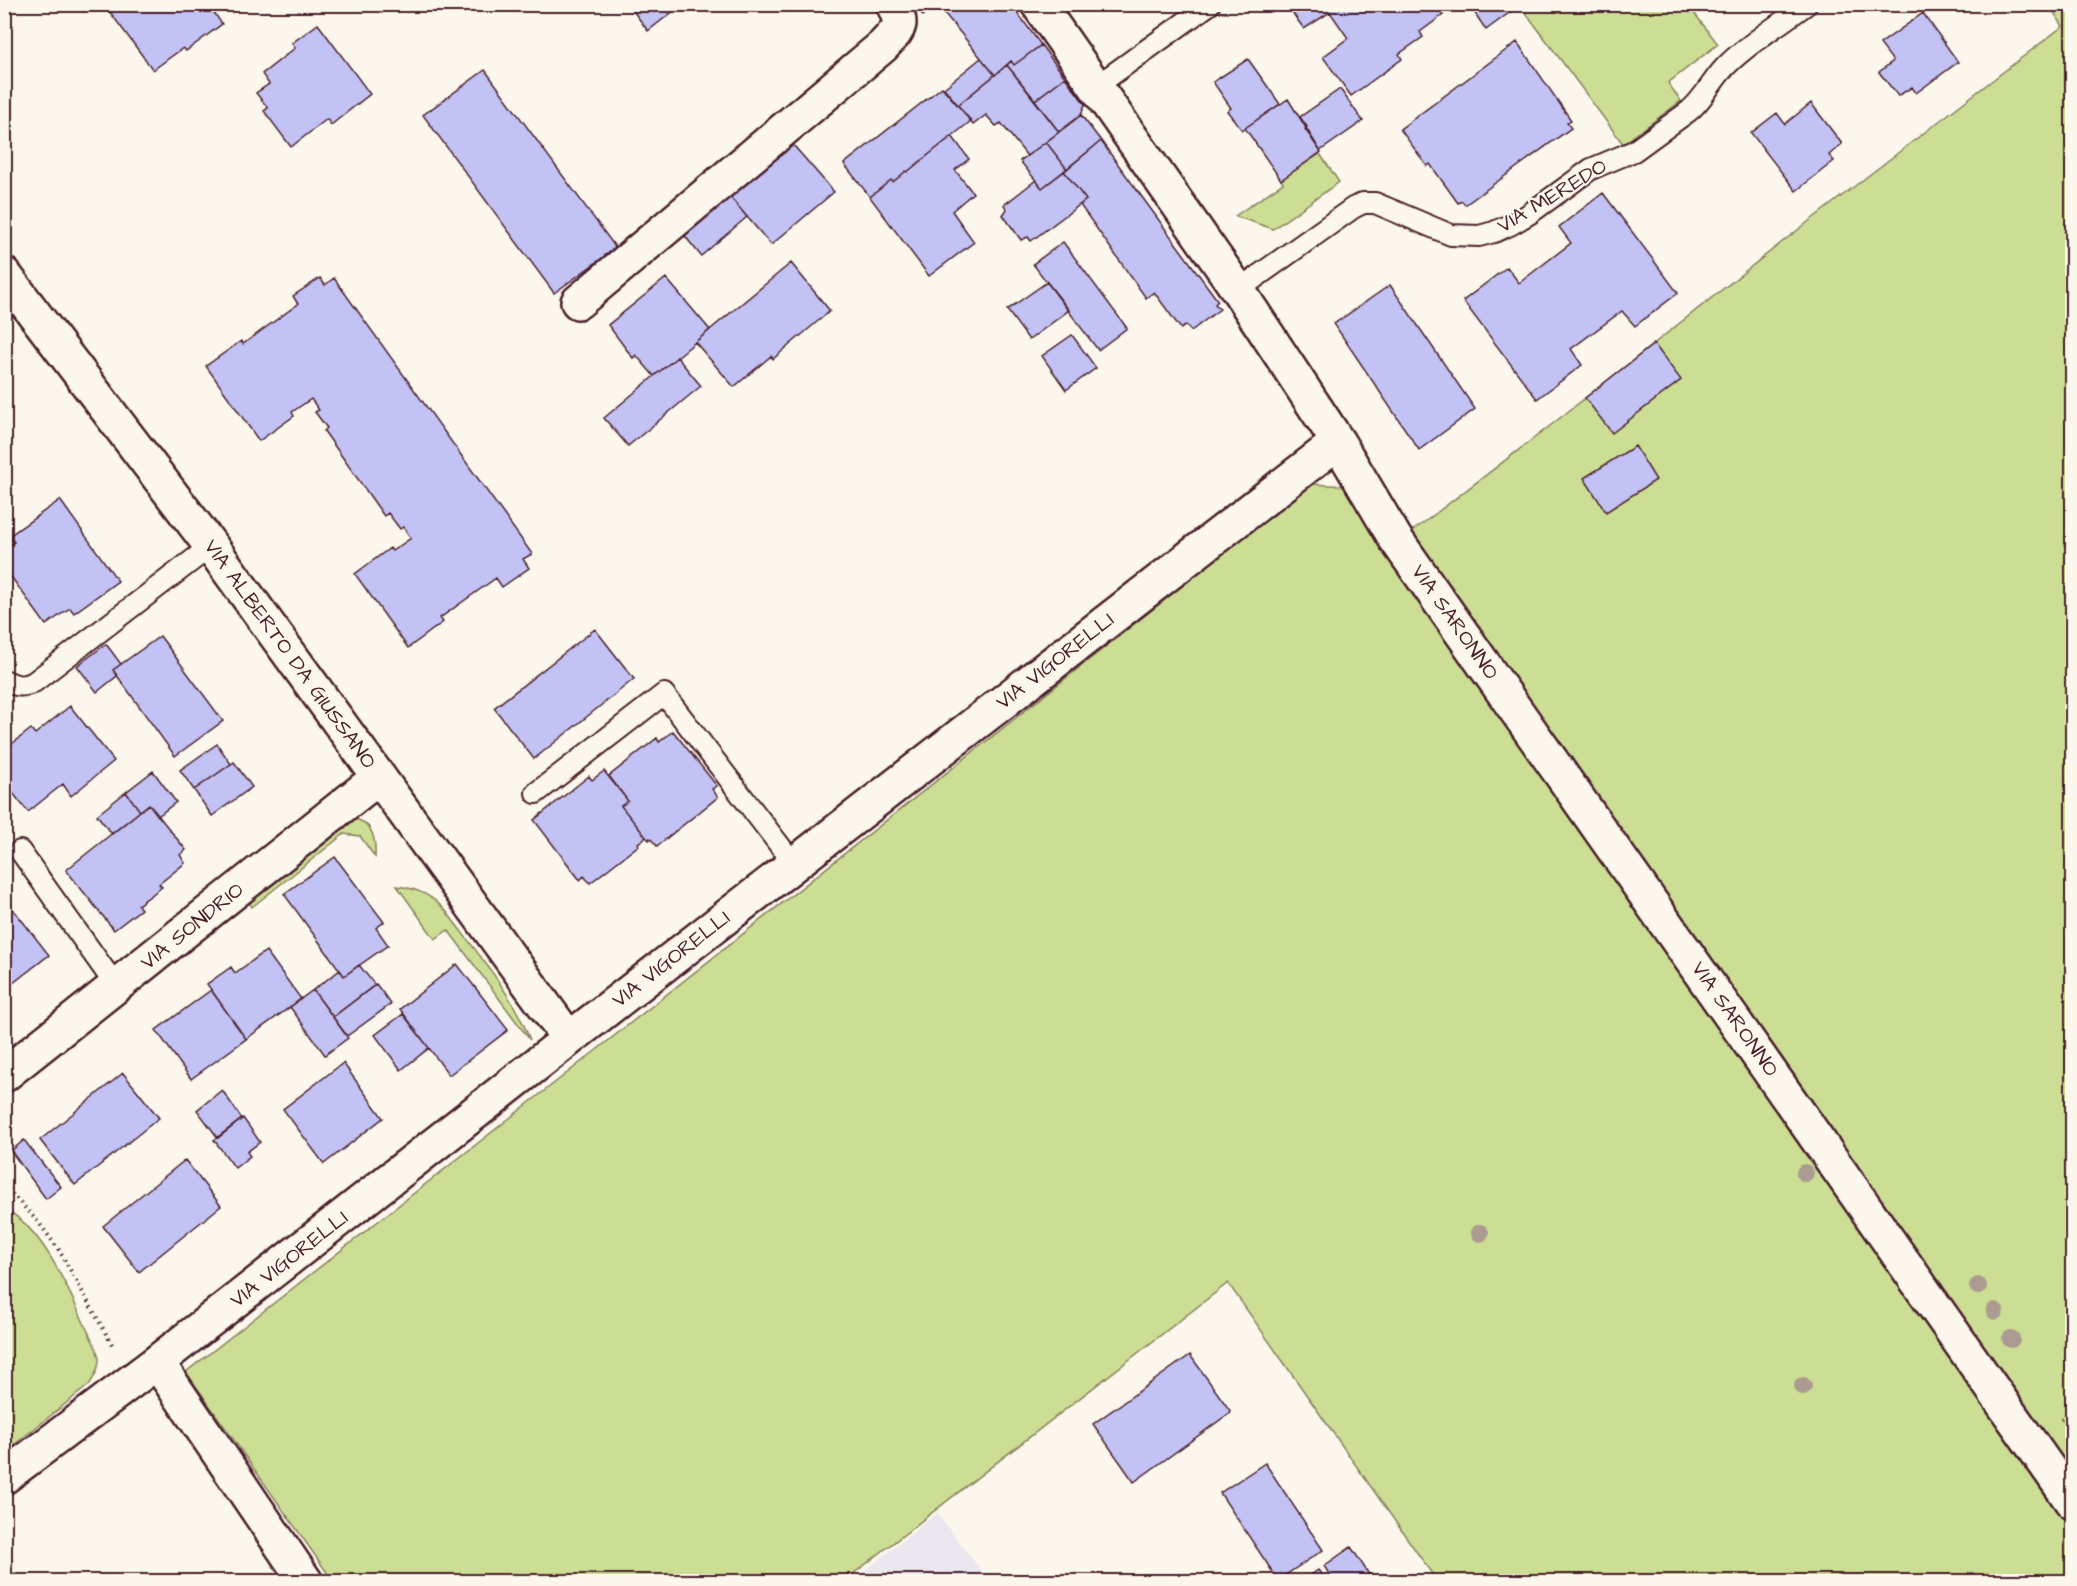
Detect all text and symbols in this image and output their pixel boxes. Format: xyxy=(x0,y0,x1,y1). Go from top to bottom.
street label: VIA MEREDO xyxy=(1492,152,1612,240)
street label: VIA ALBERTO DA GIUSSANO xyxy=(197,534,383,774)
street label: VIA SARONNO xyxy=(1405,559,1505,685)
street label: VIA VIGORELLI xyxy=(990,606,1120,716)
street label: VIA SONDRIO xyxy=(134,875,250,977)
street label: VIA VIGORELLI xyxy=(606,904,736,1014)
street label: VIA SARONNO xyxy=(1685,956,1785,1082)
street label: VIA VIGORELLI xyxy=(224,1204,354,1314)

